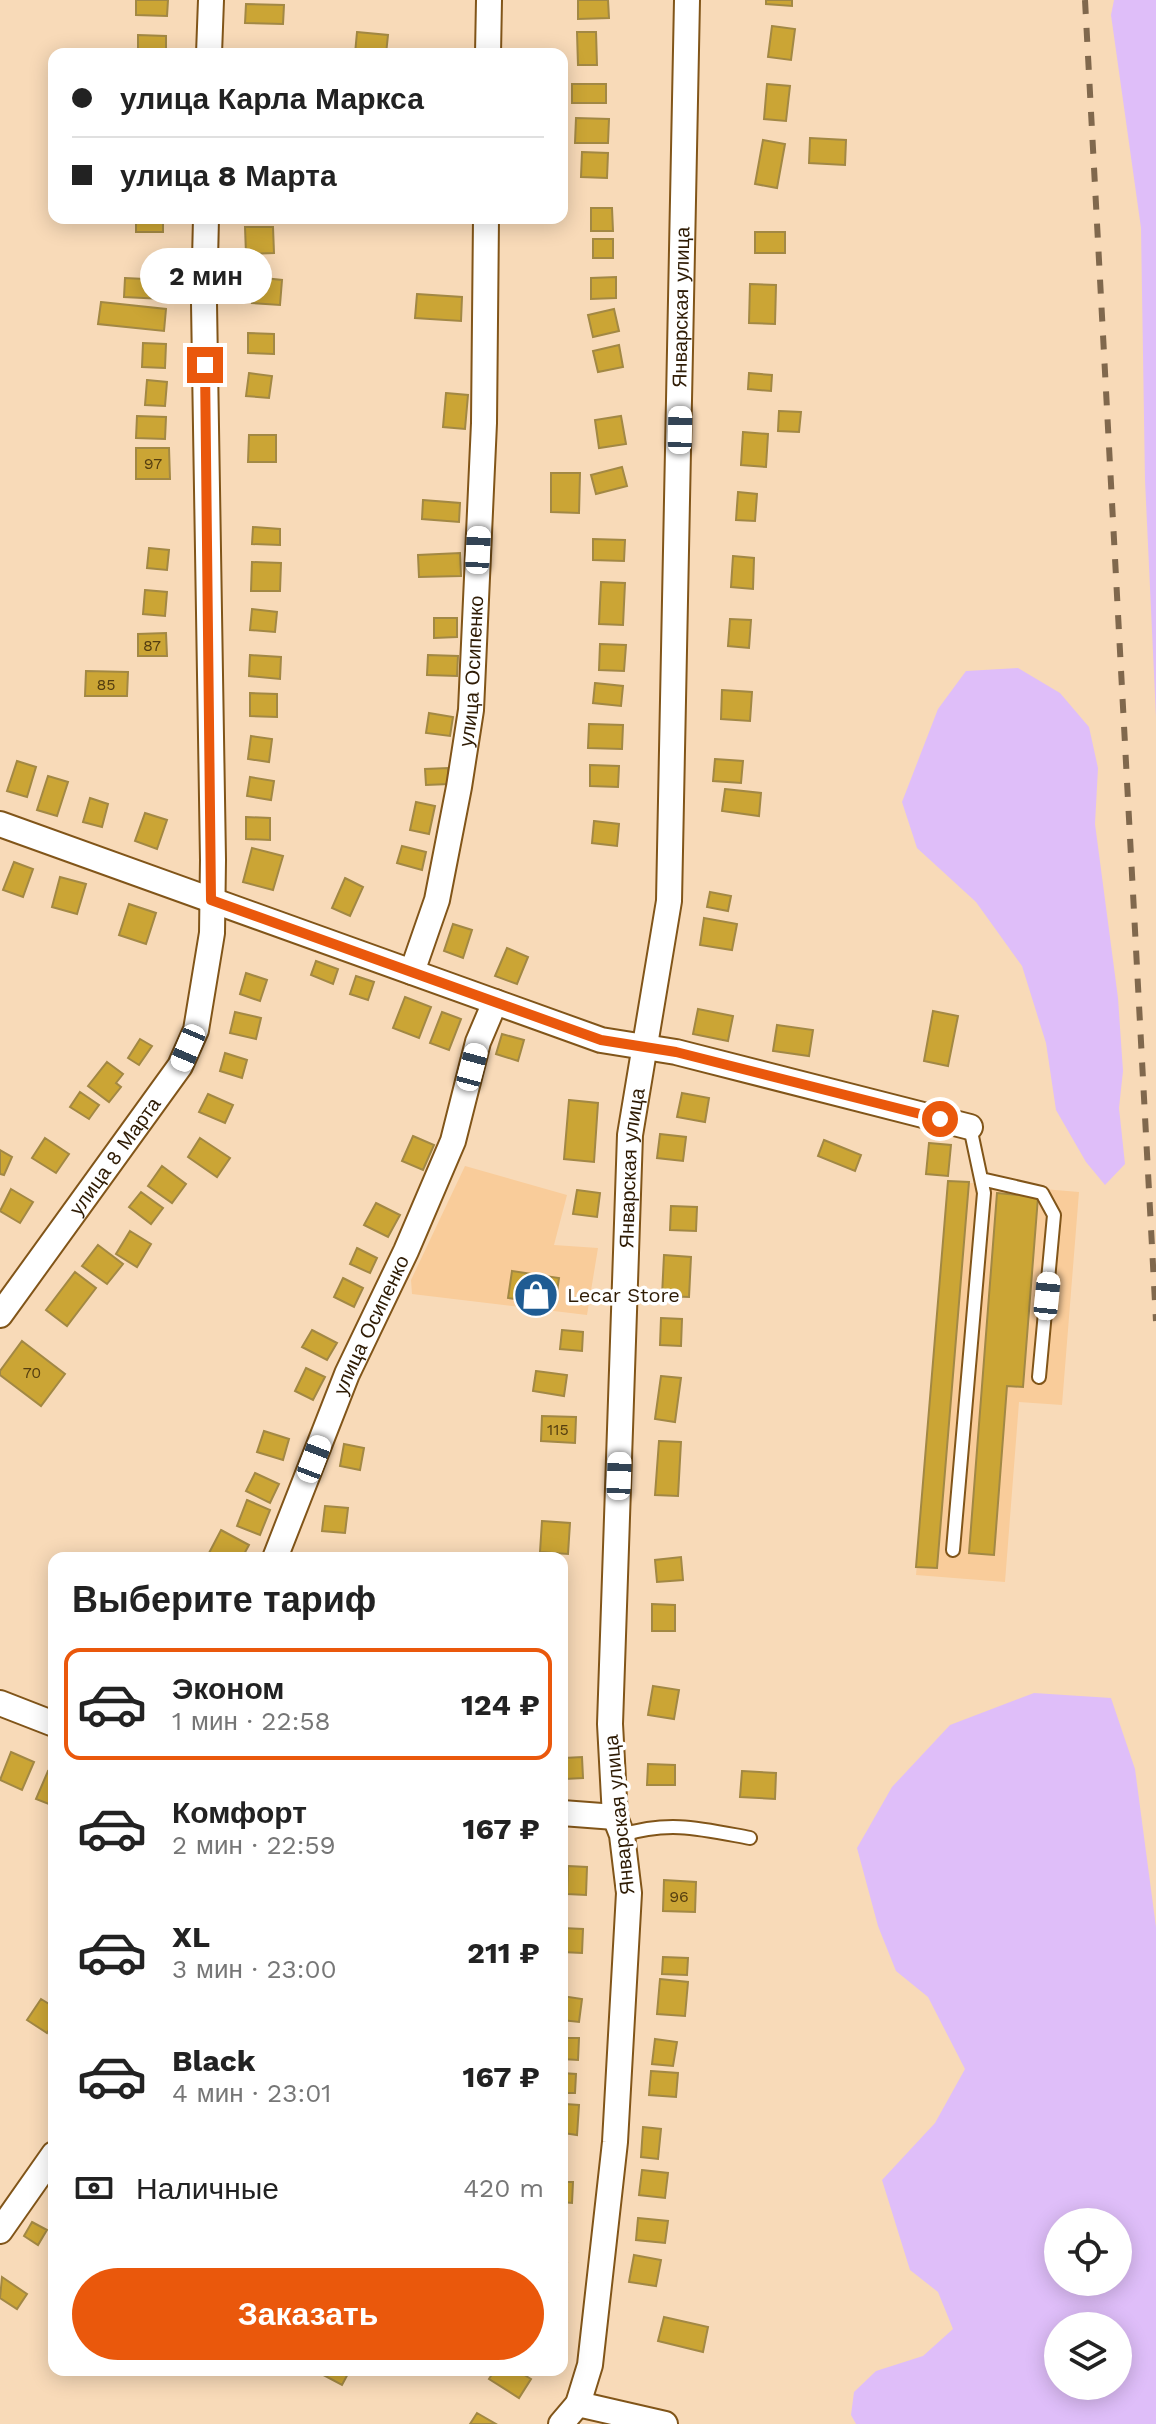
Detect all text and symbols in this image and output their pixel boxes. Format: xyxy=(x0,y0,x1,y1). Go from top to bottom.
text: улица Карла Маркса xyxy=(120,81,424,116)
text: улица 8 Марта xyxy=(120,158,337,193)
street label: Январская улица xyxy=(667,226,694,388)
callout: 2 мин xyxy=(139,249,271,305)
text: 2 мин xyxy=(169,261,243,291)
route end xyxy=(187,347,223,383)
car xyxy=(668,406,692,454)
house number: 97 xyxy=(144,454,162,473)
car xyxy=(465,525,491,575)
street label: улица Осипенко xyxy=(453,595,488,749)
house number: 87 xyxy=(143,636,161,655)
house number: 85 xyxy=(96,675,116,694)
car xyxy=(168,1021,208,1075)
car xyxy=(454,1041,490,1093)
street label: Январская улица xyxy=(614,1085,650,1249)
street label: улица 8 Марта xyxy=(64,1092,166,1220)
route start xyxy=(922,1101,958,1137)
street label: улица Осипенко xyxy=(328,1251,414,1398)
shop icon: Lecar Store xyxy=(512,1271,560,1319)
car xyxy=(1033,1271,1061,1321)
place label: Lecar Store xyxy=(567,1283,680,1307)
house number: 70 xyxy=(23,1363,41,1382)
house number: 115 xyxy=(547,1420,569,1439)
car xyxy=(294,1432,334,1486)
car xyxy=(606,1452,632,1500)
text: Выберите тариф xyxy=(72,1579,376,1621)
icon: car xyxy=(76,1668,148,1740)
text: Эконом xyxy=(172,1671,285,1706)
text: 124 ₽ xyxy=(461,1687,540,1722)
text: 1 мин · 22:58 xyxy=(172,1706,331,1736)
street label: Январская улица xyxy=(599,1733,639,1896)
icon: car xyxy=(76,1792,148,1864)
text: Комфорт xyxy=(172,1795,307,1830)
text: 167 ₽ xyxy=(463,1811,540,1846)
text: 2 мин · 22:59 xyxy=(172,1830,336,1860)
house number: 96 xyxy=(669,1887,689,1906)
icon: car xyxy=(76,1916,148,1988)
text: XL xyxy=(172,1919,210,1954)
text: 211 ₽ xyxy=(467,1935,540,1970)
text: 3 мин · 23:00 xyxy=(172,1954,337,1984)
icon: car xyxy=(76,2040,148,2112)
text: Black xyxy=(172,2043,256,2078)
text: 167 ₽ xyxy=(463,2059,540,2094)
text: 4 мин · 23:01 xyxy=(172,2078,331,2108)
icon: cash xyxy=(72,2166,116,2210)
text: Наличные xyxy=(136,2171,279,2206)
text: 420 m xyxy=(463,2173,544,2203)
map controls xyxy=(1044,2208,1132,2400)
button: locate xyxy=(1044,2208,1132,2296)
button: Заказать xyxy=(72,2268,544,2360)
button: layers xyxy=(1044,2312,1132,2400)

